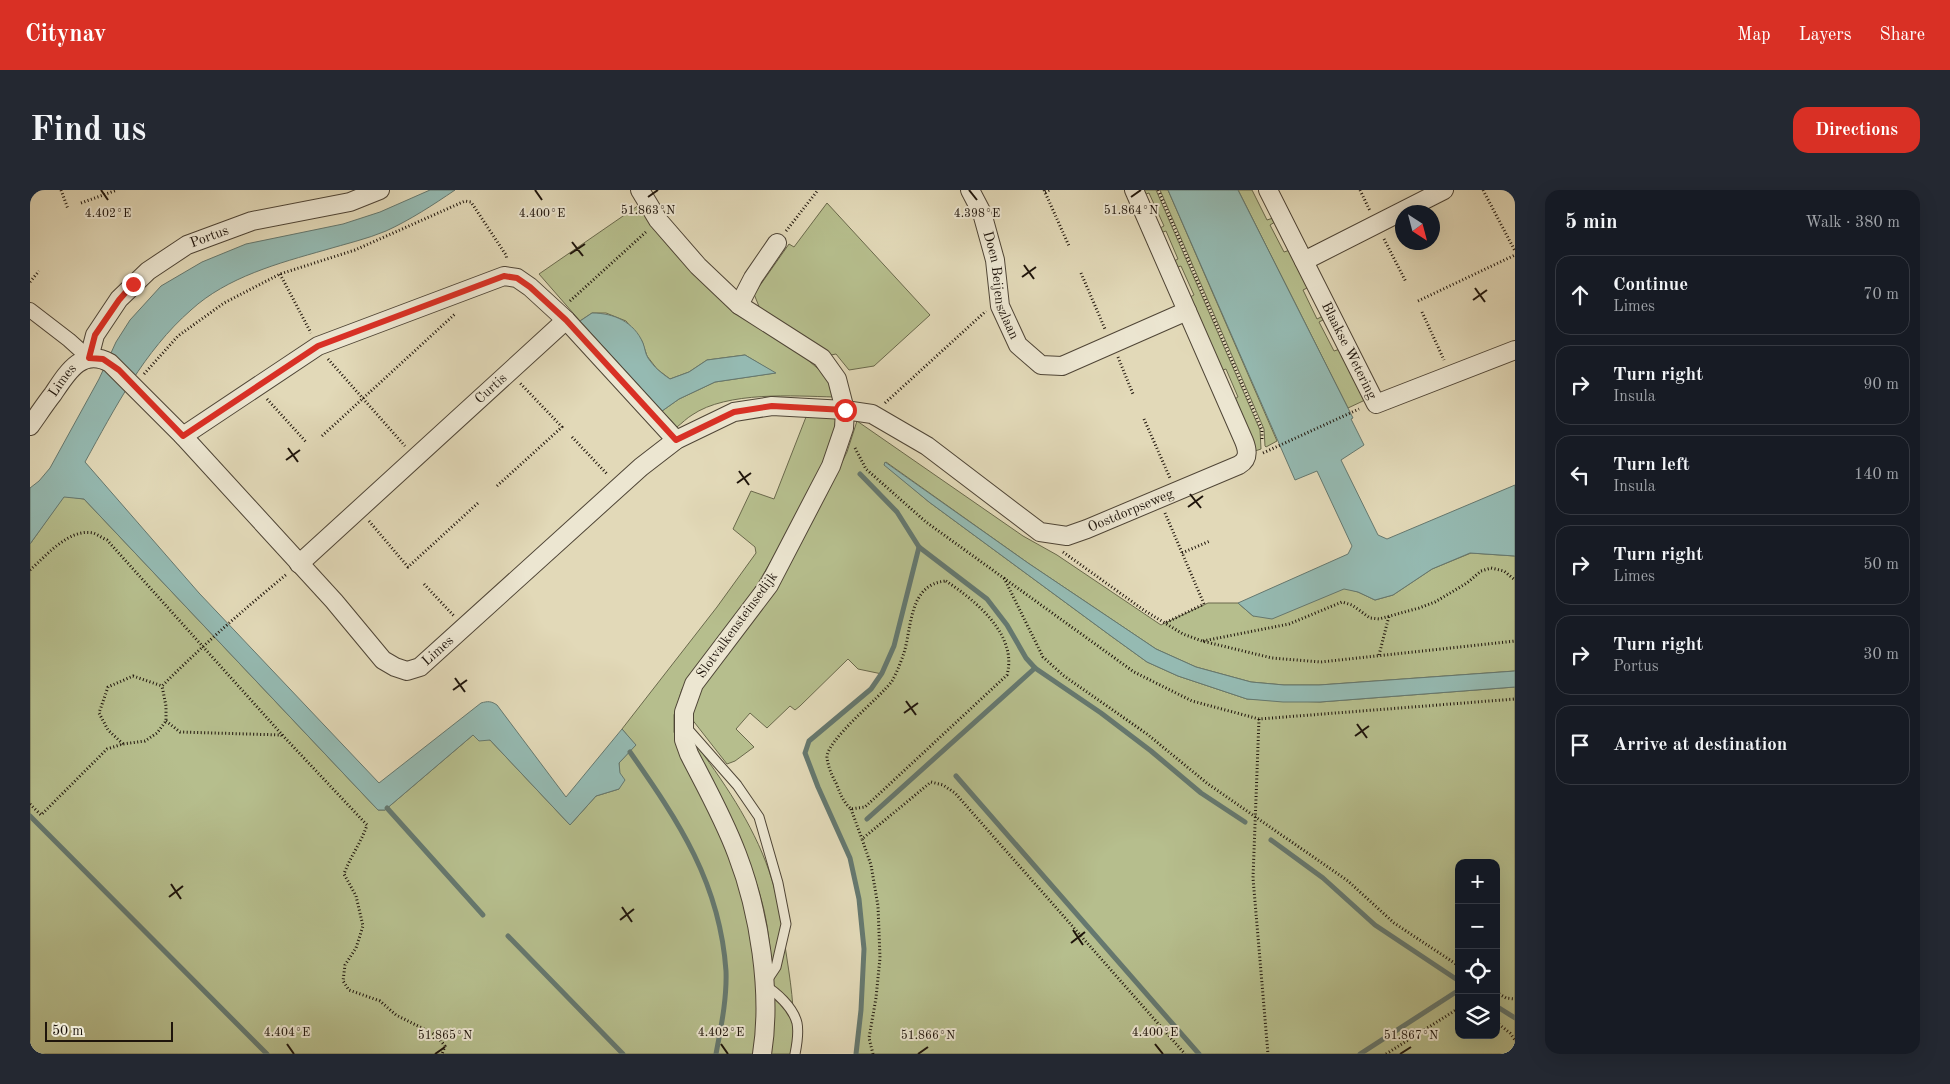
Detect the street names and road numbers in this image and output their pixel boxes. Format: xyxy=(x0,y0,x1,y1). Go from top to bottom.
street label: Portus xyxy=(188,223,230,250)
street label: Doen Beijenszlaan xyxy=(980,230,1022,342)
street label: Blaakse Wetering xyxy=(1319,300,1380,402)
street label: Limes xyxy=(46,361,79,399)
street label: Curtis xyxy=(472,371,509,406)
street label: Oostdorpseweg xyxy=(1086,486,1176,535)
street label: Slotvalkensteinsedijk xyxy=(694,569,780,681)
street label: Limes xyxy=(419,633,456,668)

